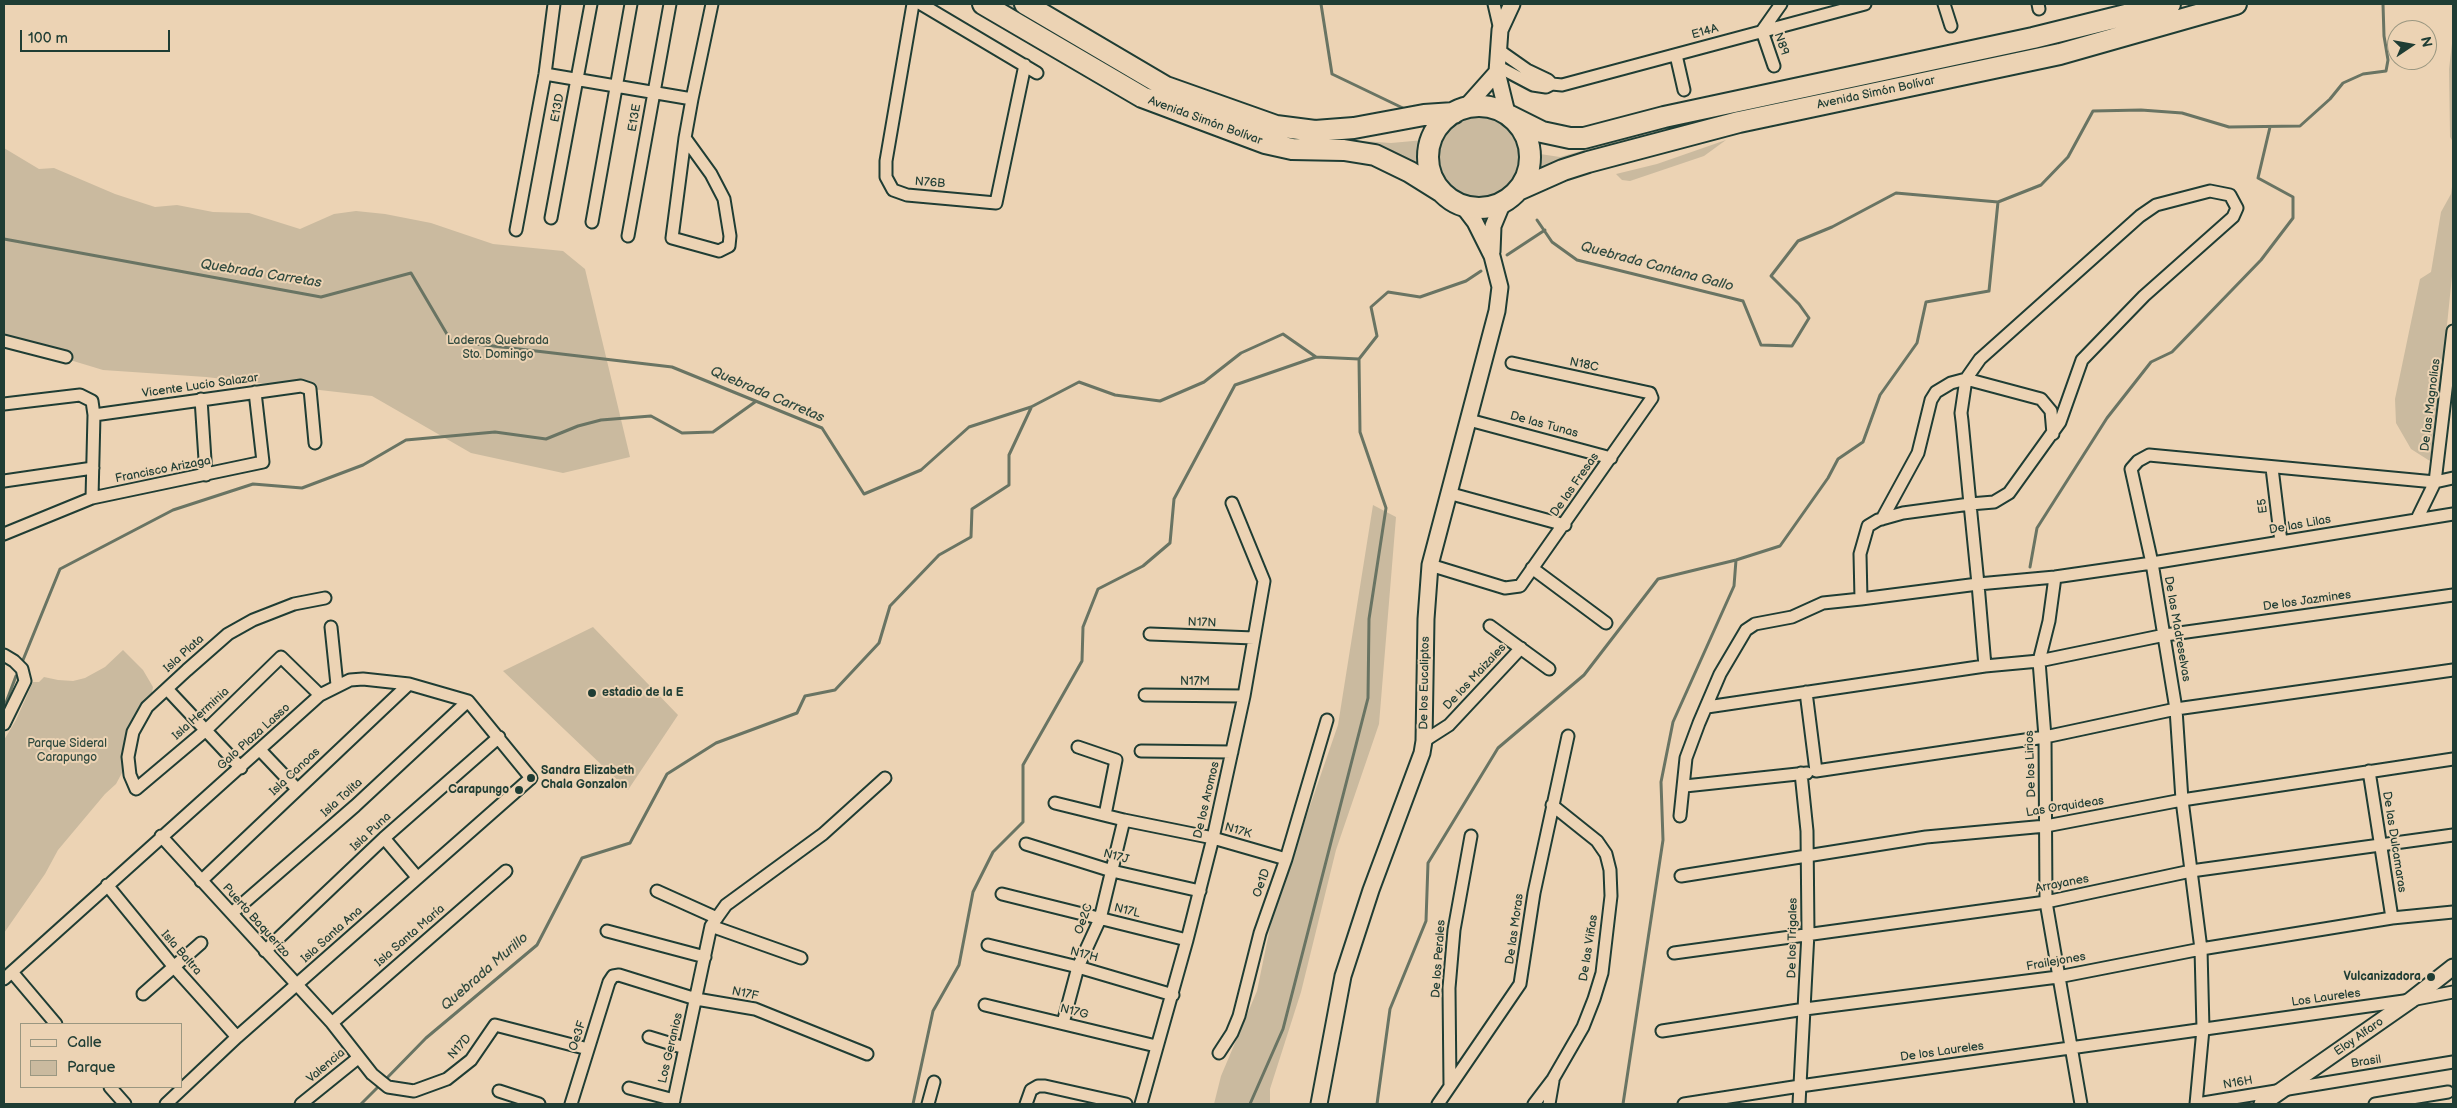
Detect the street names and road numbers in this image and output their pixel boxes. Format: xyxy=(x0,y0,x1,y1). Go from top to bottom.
street label: E14A xyxy=(1690,22,1720,42)
street label: N89 xyxy=(1770,31,1792,57)
street label: Avenida Simón Bolívar xyxy=(1816,73,1936,113)
street label: E13D xyxy=(548,93,568,123)
street label: Avenida Simón Bolívar xyxy=(1146,94,1264,148)
street label: E13E xyxy=(625,103,645,133)
street label: N76B xyxy=(914,174,946,192)
street label: N18C xyxy=(1568,355,1600,375)
street label: De las Magnolias xyxy=(2418,358,2444,452)
street label: Vicente Lucio Salazar xyxy=(141,371,259,401)
street label: De las Tunas xyxy=(1508,409,1580,441)
street label: De las Fresas xyxy=(1548,450,1602,520)
street label: Francisco Arizaga xyxy=(114,454,212,486)
street label: E5 xyxy=(2255,498,2271,514)
street label: De las Lilas xyxy=(2268,512,2332,538)
street label: De las Madreselvas xyxy=(2161,575,2193,683)
street label: De los Jazmines xyxy=(2262,588,2352,614)
street label: N17N xyxy=(1187,615,1217,631)
street label: Isla Plata xyxy=(161,632,207,676)
street label: De los Eucaliptos xyxy=(1417,636,1433,730)
street label: De los Maizales xyxy=(1441,641,1509,713)
street label: N17M xyxy=(1180,675,1210,689)
street label: Isla Herminia xyxy=(170,685,232,743)
street label: Galo Plaza Lasso xyxy=(215,701,293,773)
street label: De los Lirios xyxy=(2023,730,2039,798)
street label: Isla Canoas xyxy=(267,745,323,799)
street label: De los Aromos xyxy=(1191,760,1223,840)
street label: Isla Tolita xyxy=(318,776,366,820)
street label: De las Dulcamaras xyxy=(2379,790,2409,894)
street label: Las Orquideas xyxy=(2025,794,2105,820)
street label: Isla Puna xyxy=(348,810,394,854)
street label: N17K xyxy=(1223,820,1253,842)
street label: N17J xyxy=(1102,847,1130,867)
street label: Oe1D xyxy=(1250,867,1274,899)
street label: Arrayanes xyxy=(2034,872,2090,896)
street label: Puerto Baquerizo xyxy=(219,881,293,961)
street label: De las Moras xyxy=(1503,893,1527,965)
street label: De los Trigales xyxy=(1785,898,1801,978)
street label: N17L xyxy=(1112,901,1142,921)
street label: Isla Santa María xyxy=(372,902,448,970)
street label: Oe2C xyxy=(1072,902,1096,936)
street label: Isla Santa Ana xyxy=(298,904,366,966)
street label: De las Viñas xyxy=(1577,914,1601,982)
street label: De los Perales xyxy=(1429,919,1449,999)
street label: Isla Baltra xyxy=(158,928,204,978)
street label: N17H xyxy=(1068,944,1100,966)
street label: Frailejones xyxy=(2025,950,2087,974)
street label: N17F xyxy=(730,984,760,1004)
street label: Los Laureles xyxy=(2291,986,2361,1010)
street label: N17G xyxy=(1058,1002,1090,1022)
street label: Los Geranios xyxy=(656,1011,686,1085)
street label: Eloy Alfaro xyxy=(2332,1015,2386,1059)
street label: Oe3F xyxy=(566,1019,590,1053)
street label: N17D xyxy=(445,1032,475,1062)
street label: De los Laureles xyxy=(1899,1039,1985,1065)
street label: Valencia xyxy=(304,1046,348,1086)
street label: Brasil xyxy=(2350,1053,2382,1071)
street label: N16H xyxy=(2222,1073,2254,1093)

